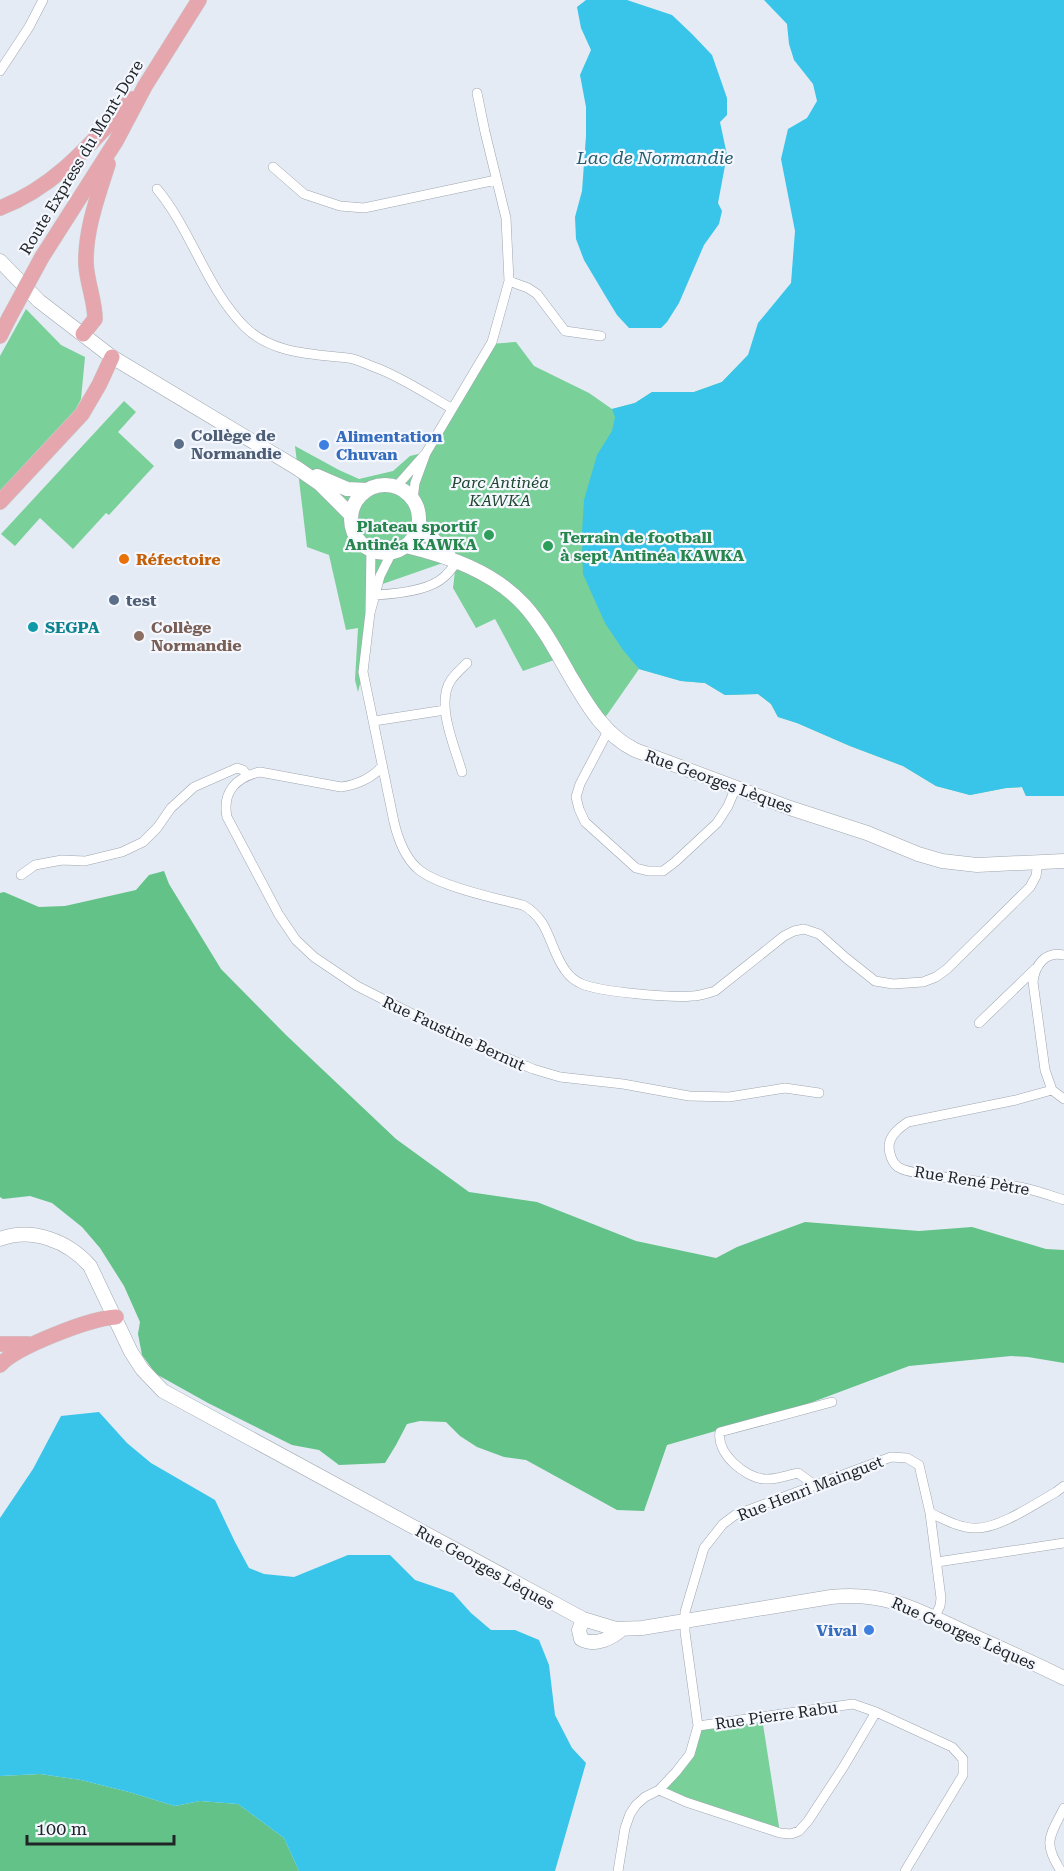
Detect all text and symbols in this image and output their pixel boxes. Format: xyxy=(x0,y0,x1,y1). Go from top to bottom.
street label: Route Express du Mont-Dore xyxy=(16,56,147,258)
water label: Lac de Normandie xyxy=(576,147,733,168)
place label: Collège de Normandie xyxy=(191,426,282,463)
place label: Alimentation Chuvan xyxy=(336,427,443,464)
marker: Collège de Normandie xyxy=(172,437,186,451)
marker: Alimentation Chuvan xyxy=(317,438,331,452)
park label: Parc Antinéa KAWKA xyxy=(450,473,549,510)
place label: Plateau sportif Antinéa KAWKA xyxy=(345,517,478,554)
marker: Plateau sportif Antinéa KAWKA xyxy=(482,528,496,542)
place label: Terrain de football à sept Antinéa KAWKA xyxy=(560,528,745,565)
marker: Terrain de football à sept Antinéa KAWKA xyxy=(541,539,555,553)
place label: Réfectoire xyxy=(136,550,221,569)
marker: Réfectoire xyxy=(117,552,131,566)
place label: test xyxy=(126,591,157,610)
marker: test xyxy=(107,593,121,607)
place label: SEGPA xyxy=(45,618,100,637)
place label: Collège Normandie xyxy=(151,618,242,655)
marker: SEGPA xyxy=(26,620,40,634)
marker: Collège Normandie xyxy=(132,629,146,643)
street label: Rue Georges Lèques xyxy=(642,746,796,817)
street label: Rue Faustine Bernut xyxy=(379,992,528,1075)
street label: Rue René Pètre xyxy=(913,1162,1031,1199)
street label: Rue Henri Mainguet xyxy=(735,1452,886,1525)
street label: Rue Georges Lèques xyxy=(412,1521,558,1614)
street label: Rue Georges Lèques xyxy=(889,1593,1039,1674)
place label: Vival xyxy=(816,1621,858,1640)
marker: Vival xyxy=(862,1623,876,1637)
street label: Rue Pierre Rabu xyxy=(714,1697,839,1734)
scale bar xyxy=(27,1808,174,1846)
text: 100 m xyxy=(36,1818,87,1839)

